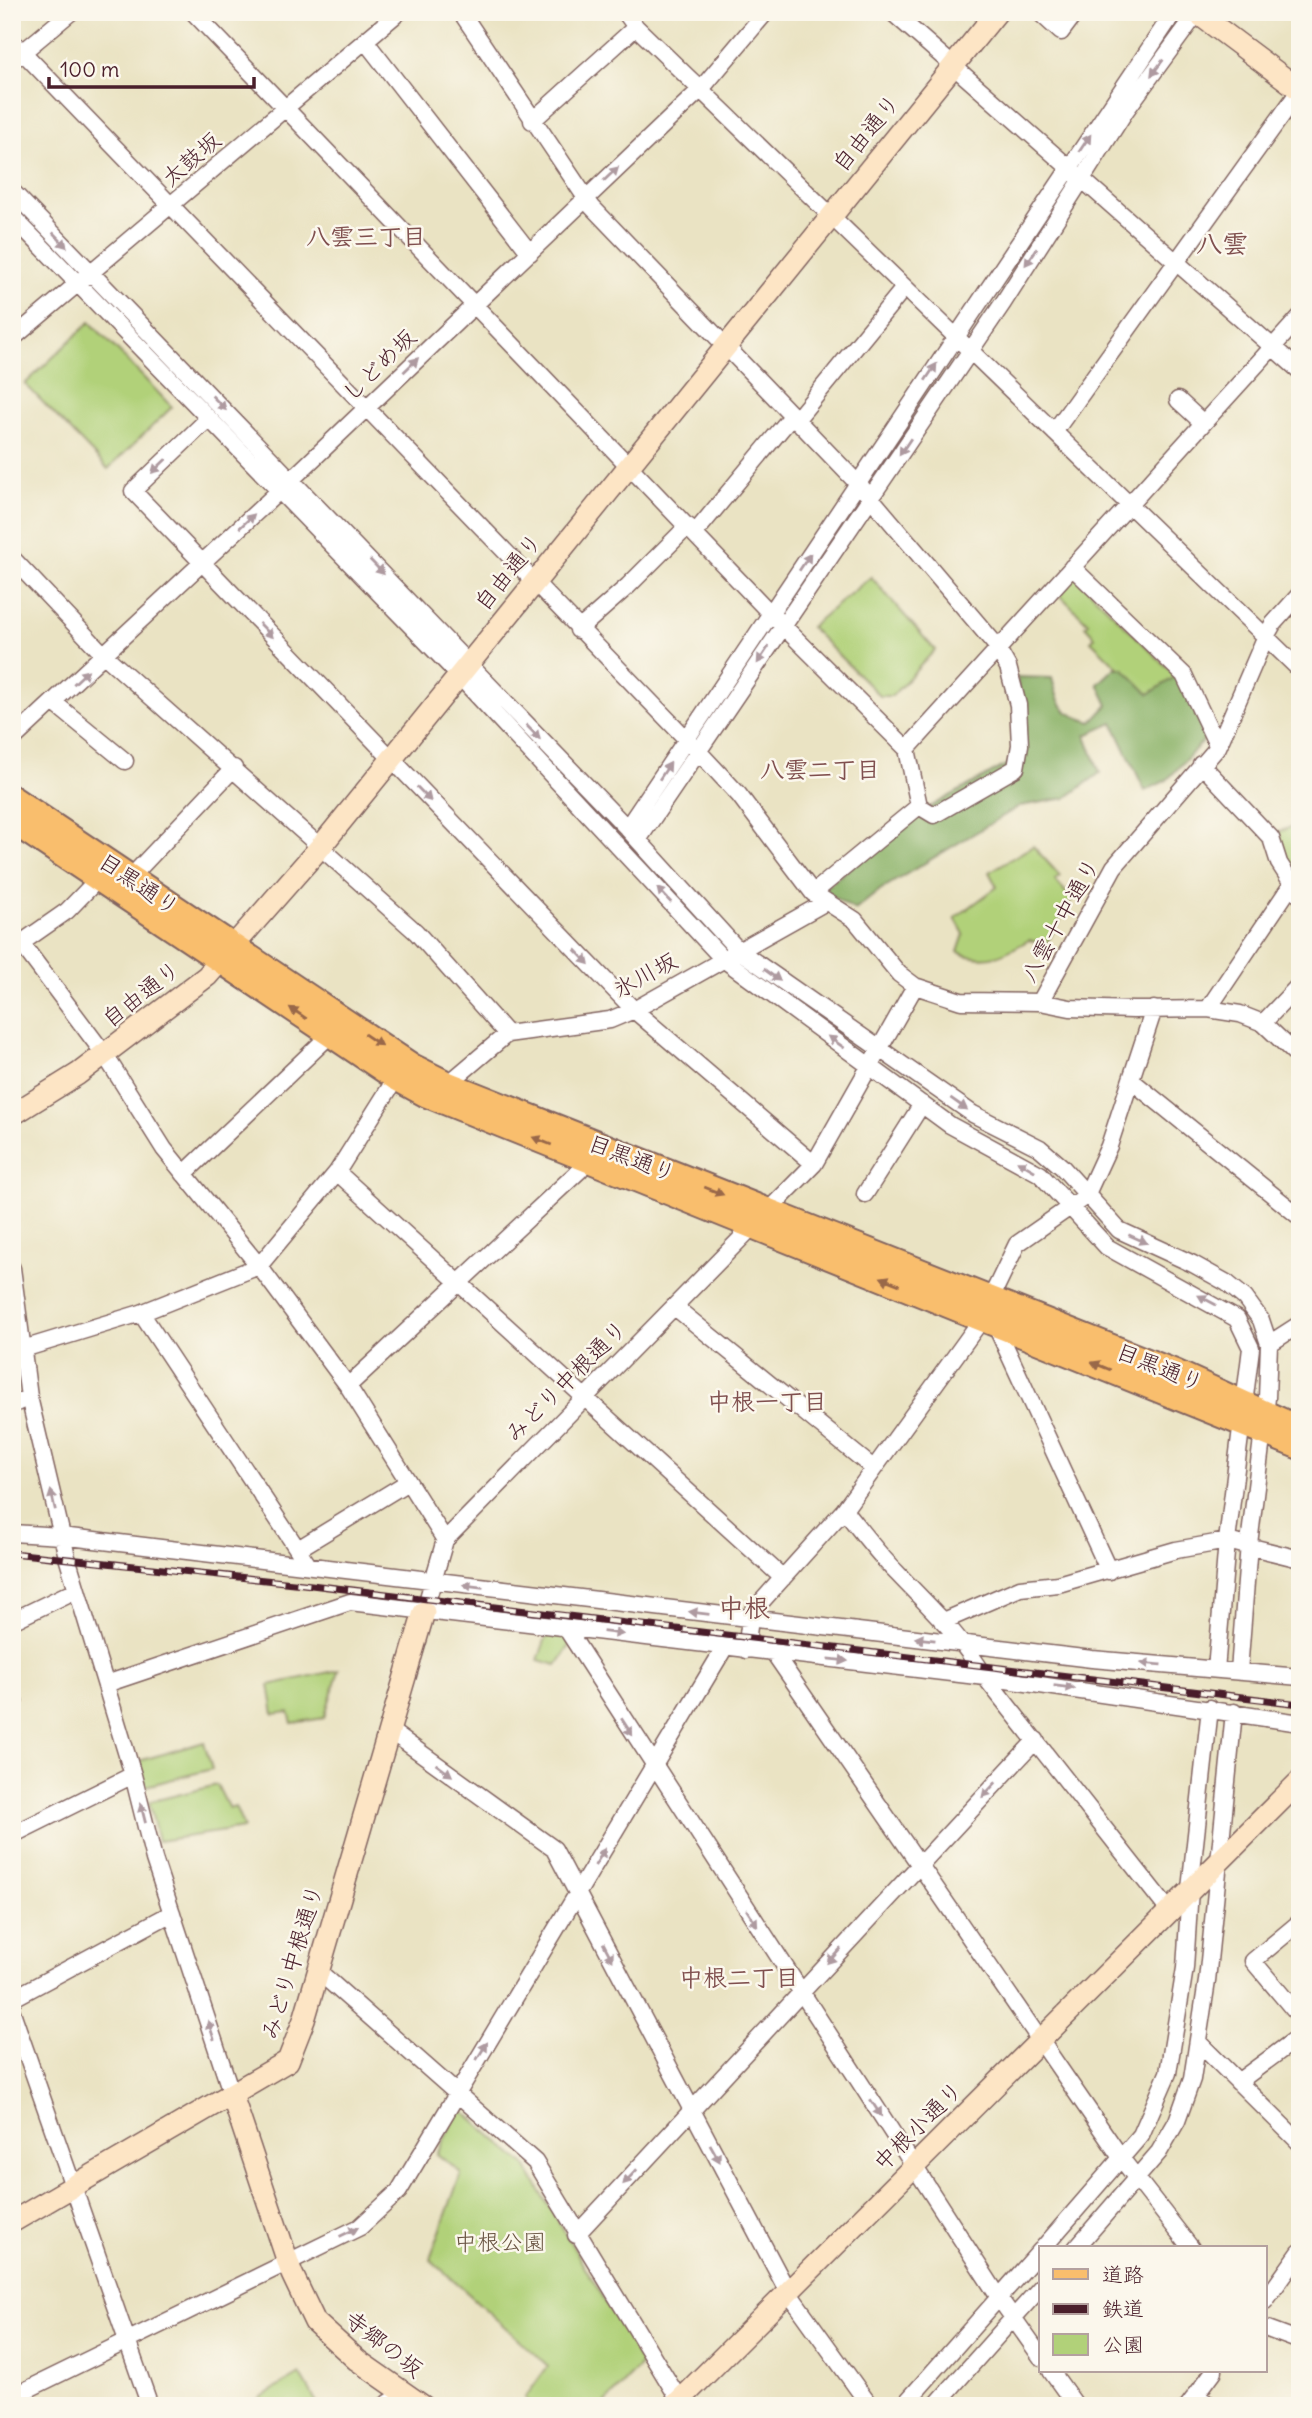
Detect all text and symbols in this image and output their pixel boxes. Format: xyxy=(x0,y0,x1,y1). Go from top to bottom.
scale bar xyxy=(49,46,254,90)
text: 100 m xyxy=(60,56,119,83)
one-way arrow xyxy=(1150,59,1164,77)
street label: 自由通り xyxy=(825,88,906,178)
street label: 太鼓坂 xyxy=(155,125,226,192)
one-way arrow xyxy=(1078,134,1092,152)
one-way arrow xyxy=(603,165,620,182)
district label: 八雲三丁目 xyxy=(306,221,426,251)
district label: 八雲 xyxy=(1196,227,1248,260)
one-way arrow xyxy=(52,232,68,248)
one-way arrow xyxy=(1024,248,1038,266)
street label: しどめ坂 xyxy=(335,322,422,407)
one-way arrow xyxy=(403,356,420,373)
one-way arrow xyxy=(924,363,938,381)
one-way arrow xyxy=(210,394,226,411)
one-way arrow xyxy=(898,438,912,456)
one-way arrow xyxy=(151,458,168,474)
one-way arrow xyxy=(238,513,255,530)
street label: 自由通り xyxy=(467,527,548,617)
one-way arrow xyxy=(798,552,811,571)
one-way arrow xyxy=(368,558,384,575)
one-way arrow xyxy=(258,621,274,638)
one-way arrow xyxy=(756,646,770,664)
one-way arrow xyxy=(72,669,90,685)
one-way arrow xyxy=(525,723,541,740)
district label: 八雲二丁目 xyxy=(760,754,880,784)
one-way arrow xyxy=(658,762,672,780)
one-way arrow xyxy=(416,785,433,802)
street label: 目黒通り xyxy=(93,846,186,921)
street label: 八雲十中通り xyxy=(1013,852,1106,987)
one-way arrow xyxy=(657,887,673,904)
street label: 氷川坂 xyxy=(608,945,682,1004)
one-way arrow xyxy=(574,948,590,965)
street label: 自由通り xyxy=(96,954,186,1033)
one-way arrow xyxy=(763,967,781,981)
one-way arrow xyxy=(289,1007,308,1020)
one-way arrow xyxy=(363,1033,382,1046)
one-way arrow xyxy=(827,1035,845,1049)
one-way arrow xyxy=(950,1097,968,1111)
street label: 目黒通り xyxy=(584,1128,680,1188)
one-way arrow xyxy=(531,1136,552,1147)
one-way arrow xyxy=(1016,1160,1036,1172)
one-way arrow xyxy=(704,1185,725,1196)
one-way arrow xyxy=(1128,1234,1149,1245)
one-way arrow xyxy=(879,1275,900,1286)
one-way arrow xyxy=(1196,1294,1216,1306)
street label: みどり中根通り xyxy=(498,1313,633,1448)
street label: 目黒通り xyxy=(1112,1336,1208,1397)
one-way arrow xyxy=(1090,1360,1111,1371)
district label: 中根一丁目 xyxy=(707,1386,827,1416)
one-way arrow xyxy=(47,1489,58,1511)
one-way arrow xyxy=(462,1580,484,1591)
district label: 中根 xyxy=(718,1591,770,1624)
one-way arrow xyxy=(688,1608,710,1619)
one-way arrow xyxy=(602,1628,624,1639)
one-way arrow xyxy=(914,1633,936,1644)
one-way arrow xyxy=(828,1655,850,1666)
one-way arrow xyxy=(1140,1658,1162,1669)
one-way arrow xyxy=(1054,1682,1076,1693)
one-way arrow xyxy=(621,1718,634,1737)
one-way arrow xyxy=(435,1763,453,1777)
one-way arrow xyxy=(982,1781,998,1798)
one-way arrow xyxy=(137,1802,148,1824)
one-way arrow xyxy=(594,1847,607,1866)
street label: みどり中根通り xyxy=(254,1881,329,2043)
one-way arrow xyxy=(745,1908,758,1927)
one-way arrow xyxy=(602,1942,614,1962)
one-way arrow xyxy=(827,1947,843,1964)
district label: 中根二丁目 xyxy=(679,1962,799,1992)
one-way arrow xyxy=(205,2019,215,2040)
one-way arrow xyxy=(475,2041,488,2060)
street label: 中根小通り xyxy=(867,2075,969,2177)
one-way arrow xyxy=(869,2099,882,2118)
one-way arrow xyxy=(709,2143,720,2163)
one-way arrow xyxy=(622,2168,638,2185)
one-way arrow xyxy=(339,2226,359,2237)
park label: 中根公園 xyxy=(454,2227,546,2256)
legend xyxy=(1039,2246,1266,2372)
text: 道路 xyxy=(1102,2261,1144,2288)
text: 鉄道 xyxy=(1102,2295,1144,2322)
street label: 寺郷の坂 xyxy=(339,2304,429,2383)
text: 公園 xyxy=(1102,2331,1144,2358)

